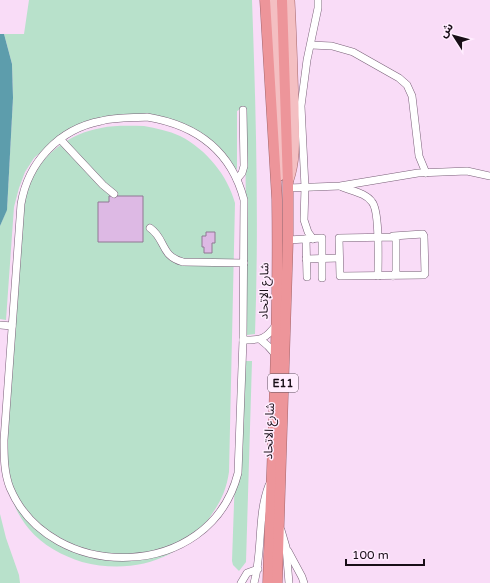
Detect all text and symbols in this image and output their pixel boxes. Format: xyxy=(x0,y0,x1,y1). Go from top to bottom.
north arrow xyxy=(434,16,474,56)
text: ش xyxy=(437,20,456,40)
street label: شارع الإتحاد xyxy=(257,262,273,320)
road number: E11 xyxy=(268,374,298,392)
street label: شارع الاتحاد xyxy=(261,402,279,460)
scale bar xyxy=(346,541,424,567)
text: 100 m xyxy=(352,548,389,562)

